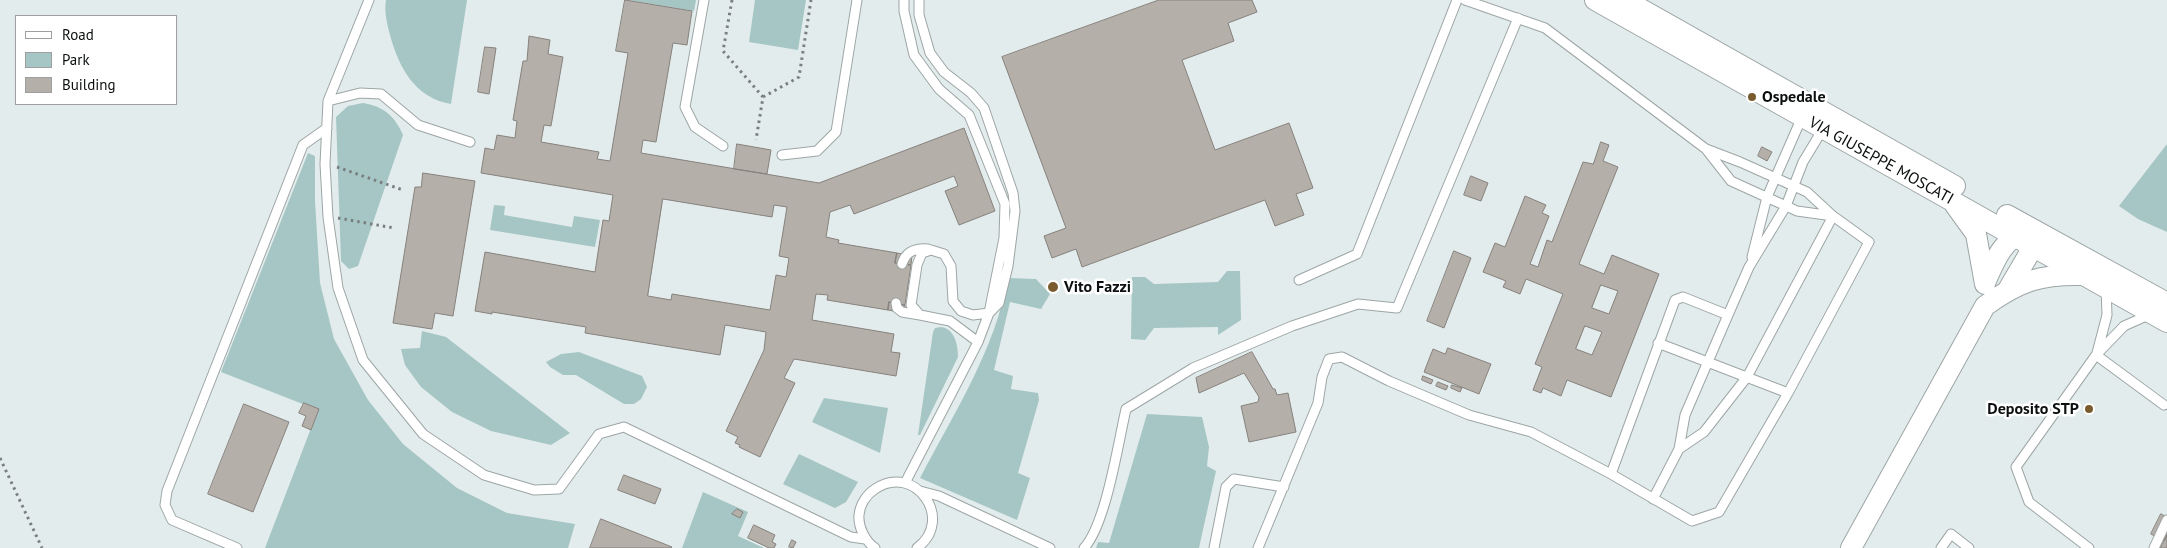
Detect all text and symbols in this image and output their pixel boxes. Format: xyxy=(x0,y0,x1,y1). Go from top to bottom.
legend xyxy=(15,15,178,105)
text: Road xyxy=(62,25,94,44)
text: Park xyxy=(62,50,90,69)
text: Building xyxy=(62,75,116,94)
place label: Ospedale xyxy=(1762,87,1826,107)
marker: Ospedale xyxy=(1746,91,1758,103)
street label: VIA GIUSEPPE MOSCATI xyxy=(1805,113,1957,209)
place label: Vito Fazzi xyxy=(1064,277,1131,297)
marker: Vito Fazzi xyxy=(1046,280,1060,294)
place label: Deposito STP xyxy=(1987,399,2079,419)
marker: Deposito STP xyxy=(2083,403,2095,415)

